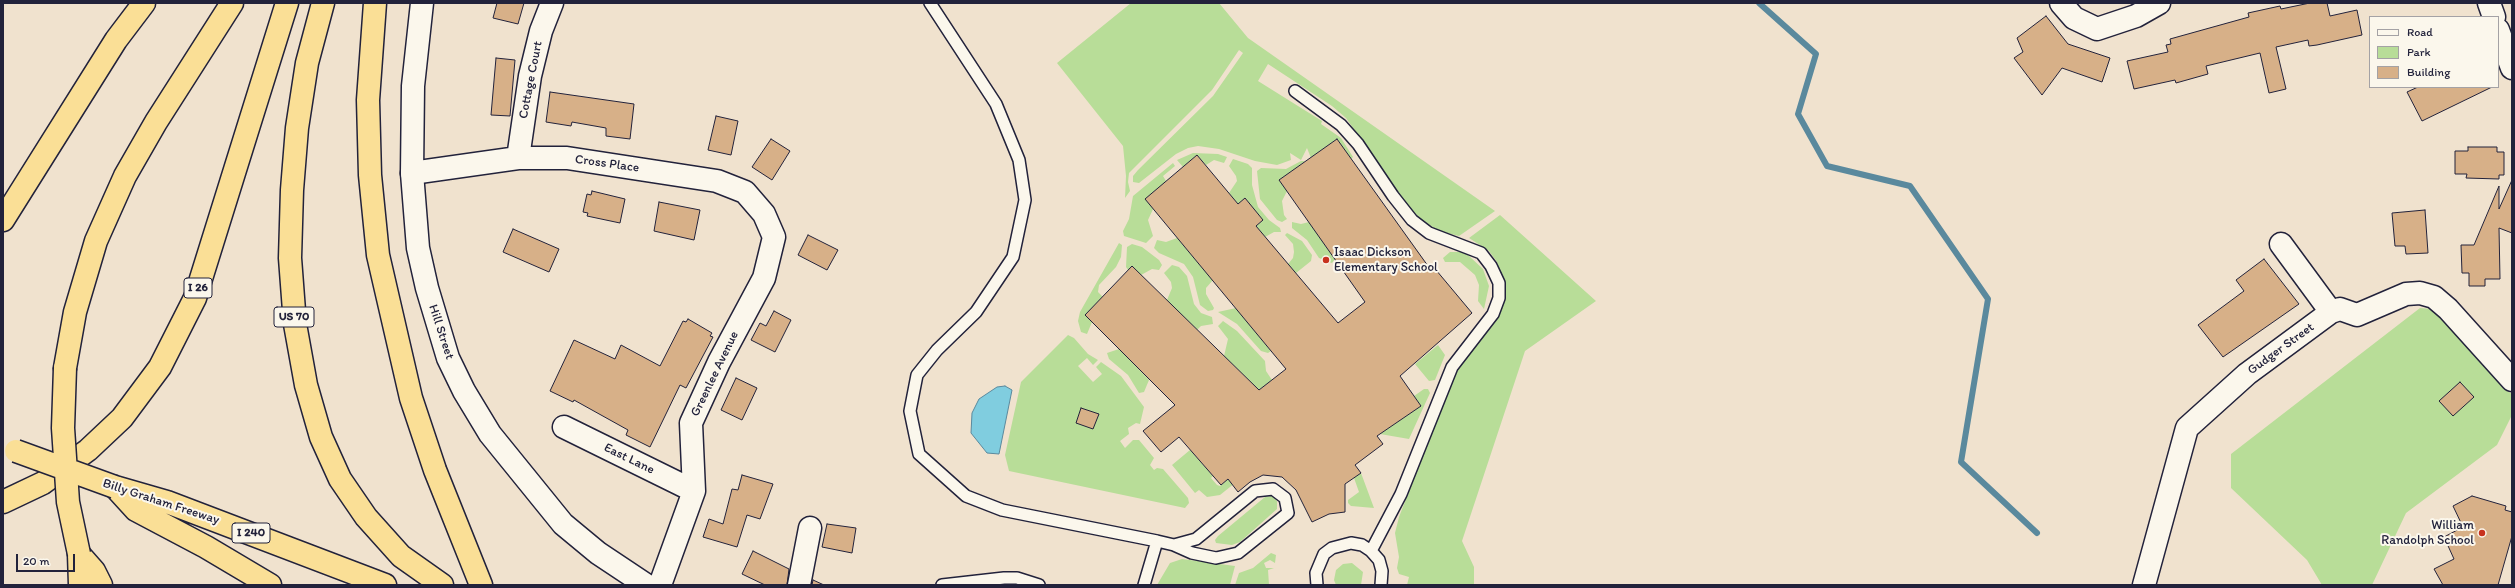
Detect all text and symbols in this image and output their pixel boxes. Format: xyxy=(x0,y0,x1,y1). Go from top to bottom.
legend xyxy=(2369,16,2499,88)
text: Road xyxy=(2407,25,2433,39)
street label: Cottage Court xyxy=(516,40,546,120)
text: Park xyxy=(2407,45,2431,59)
text: Building xyxy=(2407,65,2450,79)
street label: Cross Place xyxy=(574,152,640,176)
place label: Isaac Dickson Elementary School xyxy=(1334,245,1438,276)
marker: Isaac Dickson Elementary School xyxy=(1321,255,1331,265)
road number: I 26 xyxy=(184,278,212,298)
street label: Hill Street xyxy=(425,303,457,361)
road number: US 70 xyxy=(274,307,314,327)
street label: Gudger Street xyxy=(2245,320,2317,378)
street label: Greenlee Avenue xyxy=(688,329,742,419)
street label: East Lane xyxy=(601,440,657,478)
street label: Billy Graham Freeway xyxy=(101,476,221,528)
place label: William Randolph School xyxy=(2381,518,2474,549)
road number: I 240 xyxy=(232,523,270,543)
marker: William Randolph School xyxy=(2477,528,2487,538)
scale bar xyxy=(18,546,77,572)
text: 20 m xyxy=(23,554,50,568)

